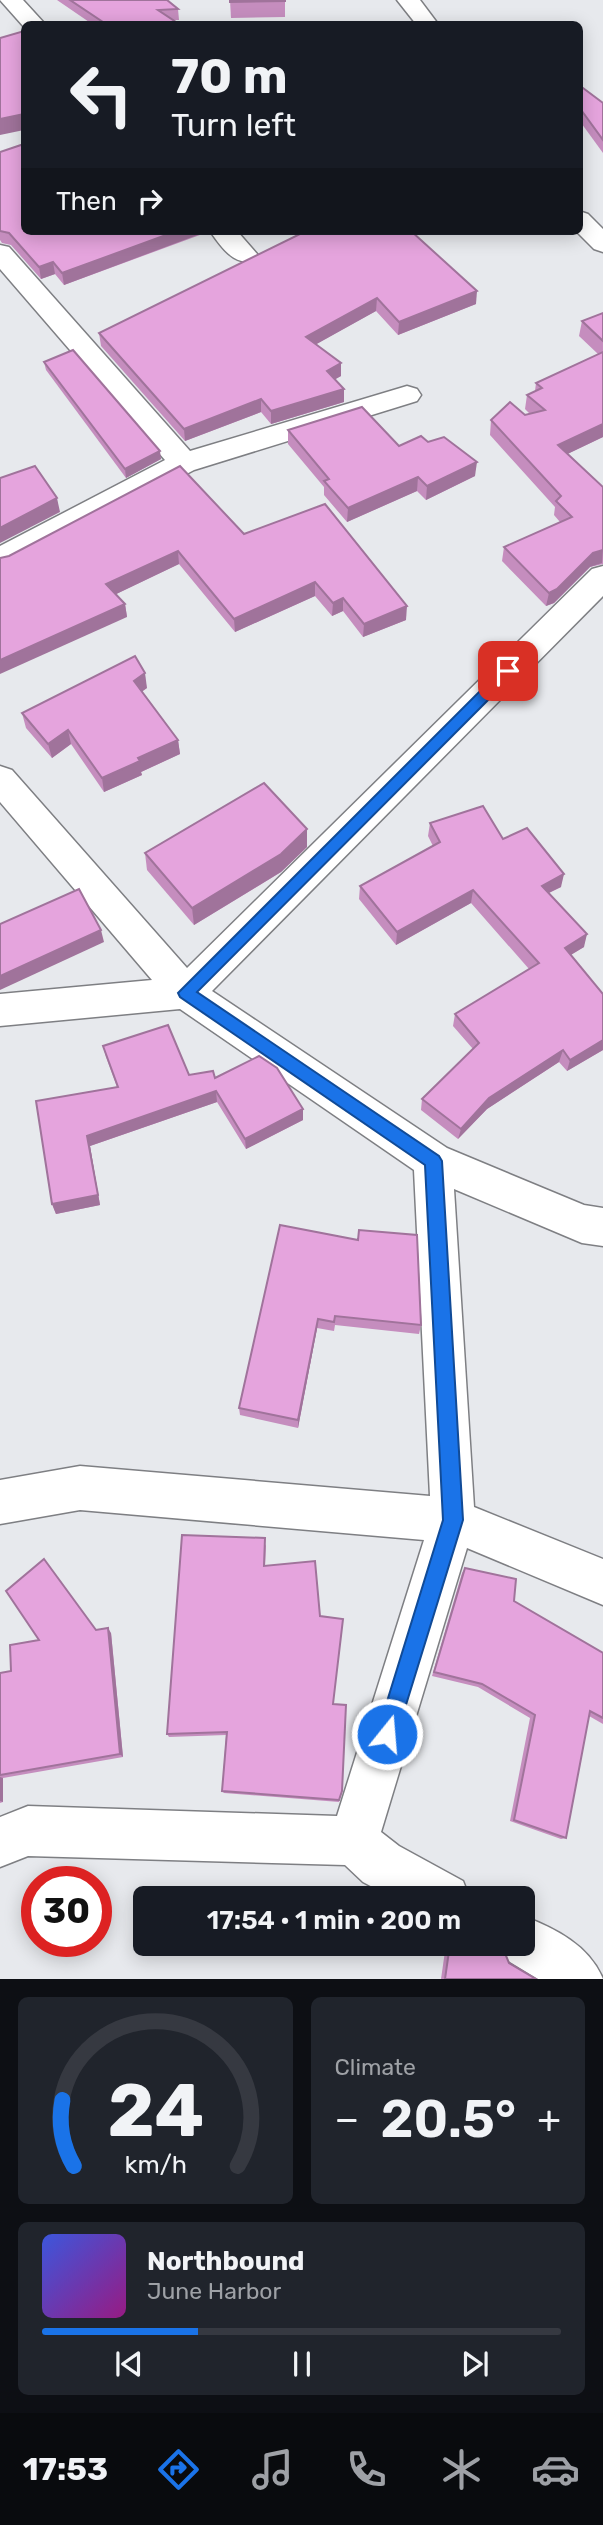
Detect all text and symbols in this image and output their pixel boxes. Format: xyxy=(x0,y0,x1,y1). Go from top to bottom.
text: 70 m xyxy=(171,47,288,105)
icon: left xyxy=(56,49,147,140)
text: Turn left xyxy=(171,106,296,144)
icon: right xyxy=(131,182,169,220)
text: Then xyxy=(56,186,117,217)
pin xyxy=(478,641,538,701)
icon: arrive xyxy=(489,652,527,690)
position arrow xyxy=(350,1697,424,1771)
speed limit sign: 30 xyxy=(21,1866,112,1957)
text: 17:54 · 1 min · 200 m xyxy=(207,1905,461,1936)
text: Climate xyxy=(335,2053,416,2081)
text: 24 xyxy=(107,2069,204,2155)
text: 20.5° xyxy=(381,2088,516,2150)
text: − xyxy=(335,2096,359,2142)
text: + xyxy=(537,2096,561,2142)
text: km/h xyxy=(124,2150,186,2179)
text: Northbound xyxy=(147,2246,305,2277)
text: June Harbor xyxy=(147,2277,281,2305)
icon: previous xyxy=(110,2345,148,2383)
icon: pause xyxy=(283,2345,321,2383)
icon: next xyxy=(456,2345,494,2383)
icon: directions xyxy=(154,2445,203,2494)
icon: music xyxy=(248,2445,297,2494)
icon: phone xyxy=(342,2445,391,2494)
icon: climate xyxy=(437,2445,486,2494)
icon: car xyxy=(531,2445,580,2494)
text: 17:53 xyxy=(23,2450,108,2488)

